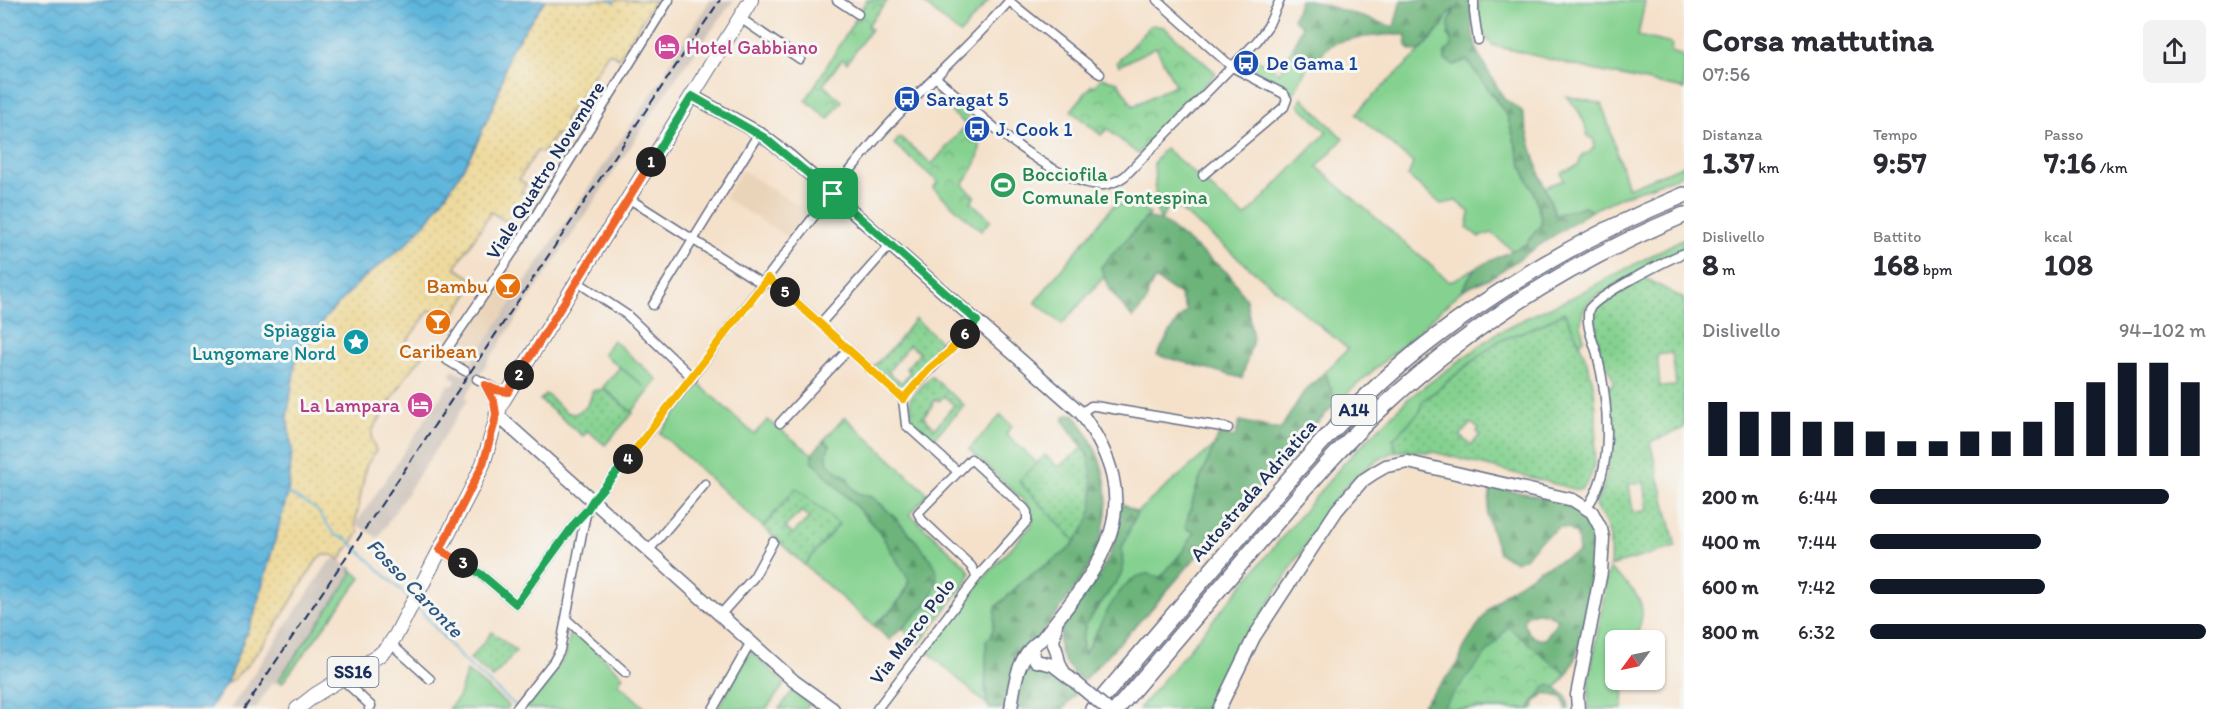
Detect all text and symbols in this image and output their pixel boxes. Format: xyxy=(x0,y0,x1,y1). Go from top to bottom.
text: Corsa mattutina xyxy=(1702,20,1934,59)
button: share xyxy=(2143,20,2206,83)
hotel icon: Hotel Gabbiano xyxy=(652,32,682,62)
place label: Hotel Gabbiano xyxy=(686,35,818,59)
bus stop icon: De Gama 1 xyxy=(1231,48,1261,78)
place label: De Gama 1 xyxy=(1266,51,1358,75)
text: 07:56 xyxy=(1702,62,1750,86)
street label: Viale Quattro Novembre xyxy=(480,76,610,264)
bus stop icon: Saragat 5 xyxy=(892,84,922,114)
place label: Saragat 5 xyxy=(926,87,1009,111)
bus stop icon: J. Cook 1 xyxy=(962,114,992,144)
place label: J. Cook 1 xyxy=(996,117,1073,141)
text: Distanza xyxy=(1702,125,1762,144)
text: Tempo xyxy=(1873,125,1918,144)
text: Passo xyxy=(2044,125,2083,144)
text: 1.37 xyxy=(1702,144,1755,181)
text: 9:57 xyxy=(1873,144,1927,181)
text: 7:16 xyxy=(2044,144,2096,181)
pin: 1 xyxy=(636,147,666,177)
text: 1 xyxy=(647,152,655,171)
text: km xyxy=(1755,158,1779,177)
text: /km xyxy=(2096,158,2128,177)
place label: Bocciofila Comunale Fontespina xyxy=(1022,162,1208,209)
pin xyxy=(807,168,858,219)
sports icon: Bocciofila Comunale Fontespina xyxy=(988,170,1018,200)
icon: arrive xyxy=(816,177,849,210)
text: Dislivello xyxy=(1702,227,1765,246)
text: Battito xyxy=(1873,227,1921,246)
text: kcal xyxy=(2044,227,2072,246)
text: 8 xyxy=(1702,246,1718,283)
text: 168 xyxy=(1873,246,1919,283)
text: 108 xyxy=(2044,246,2093,283)
text: m xyxy=(1718,260,1736,279)
text: bpm xyxy=(1919,260,1953,279)
bar icon: Bambu xyxy=(493,271,523,301)
place label: Bambu xyxy=(427,274,488,298)
pin: 5 xyxy=(770,277,800,307)
text: 5 xyxy=(781,282,789,301)
bar icon: Caribean xyxy=(423,307,453,337)
place label: Spiaggia Lungomare Nord xyxy=(192,318,337,365)
text: Dislivello xyxy=(1702,318,1781,342)
text: 94–102 m xyxy=(2119,318,2206,342)
pin: 6 xyxy=(950,319,980,349)
text: 6 xyxy=(961,324,969,343)
place icon: Spiaggia Lungomare Nord xyxy=(341,327,371,357)
place label: Caribean xyxy=(399,339,477,363)
pin: 2 xyxy=(504,360,534,390)
text: 2 xyxy=(515,365,523,384)
hotel icon: La Lampara xyxy=(405,390,435,420)
place label: La Lampara xyxy=(300,393,401,417)
road number: A14 xyxy=(1332,395,1376,425)
street label: Autostrada Adriatica xyxy=(1185,414,1321,566)
pin: 4 xyxy=(613,444,643,474)
text: 4 xyxy=(623,449,633,468)
text: 200 m xyxy=(1702,485,1758,509)
text: 6:44 xyxy=(1798,485,1838,509)
text: 400 m xyxy=(1702,530,1760,554)
text: 7:44 xyxy=(1798,530,1837,554)
water label: Fosso Caronte xyxy=(362,533,470,643)
pin: 3 xyxy=(448,548,478,578)
text: 3 xyxy=(459,553,467,572)
street label: Via Marco Polo xyxy=(864,573,960,689)
text: 600 m xyxy=(1702,575,1759,599)
text: 7:42 xyxy=(1798,575,1835,599)
text: 800 m xyxy=(1702,620,1759,644)
text: 6:32 xyxy=(1798,620,1835,644)
north arrow xyxy=(1605,630,1665,690)
map controls xyxy=(1605,630,1665,690)
road number: SS16 xyxy=(328,657,378,687)

